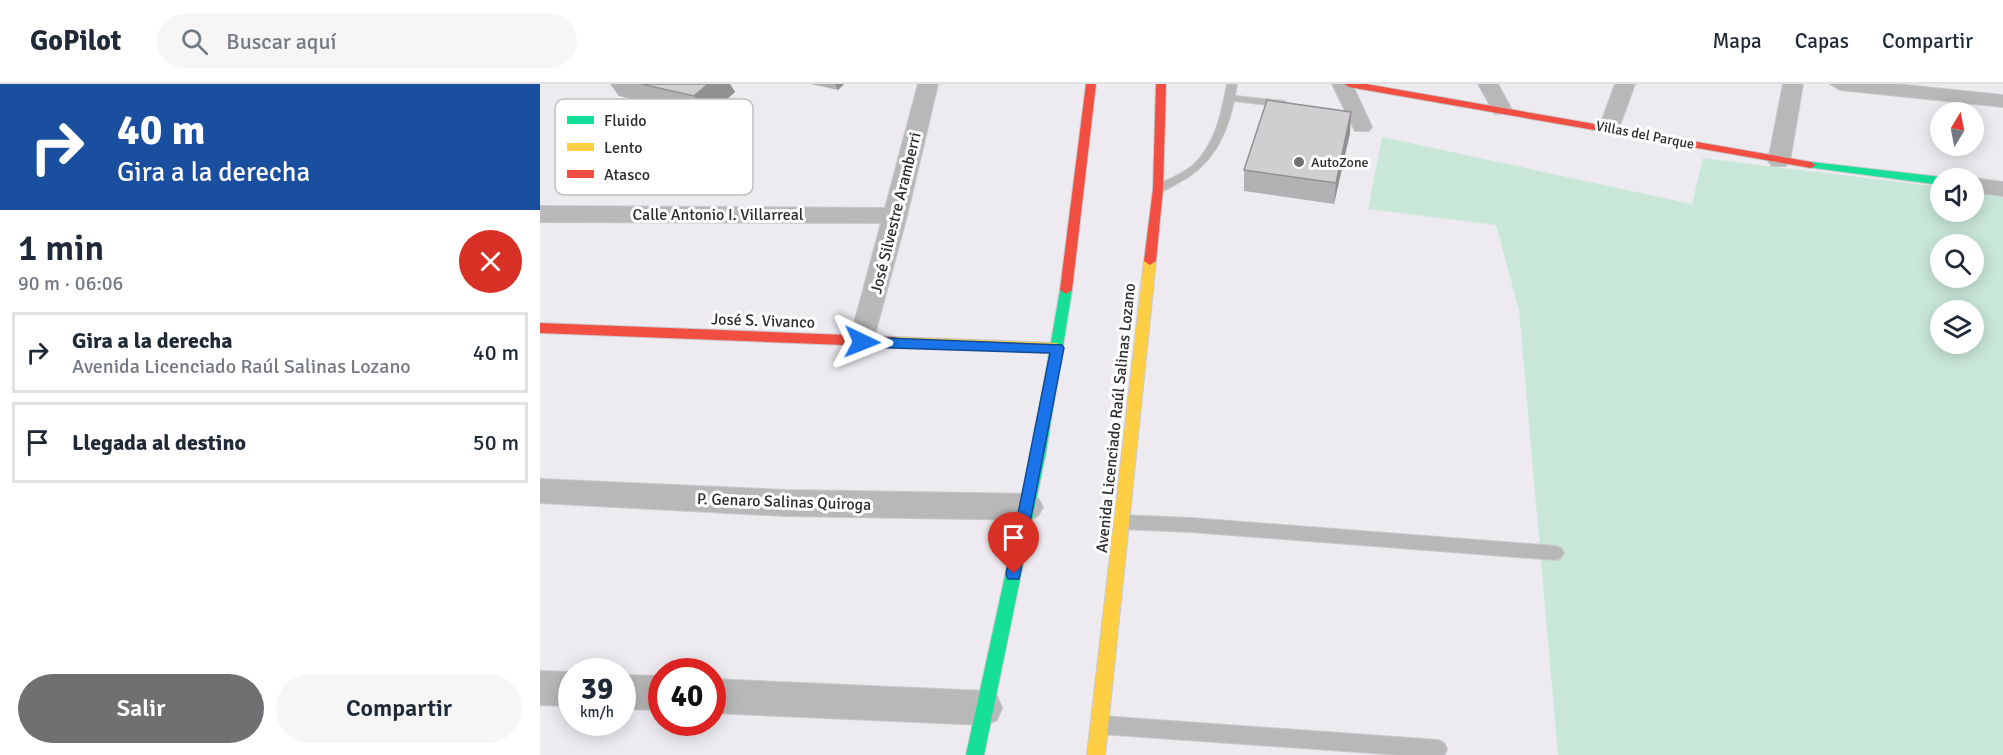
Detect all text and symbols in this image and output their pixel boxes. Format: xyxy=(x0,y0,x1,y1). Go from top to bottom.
search box xyxy=(157,14,577,68)
text: GoPilot xyxy=(30,24,121,58)
icon: search xyxy=(178,25,211,58)
text: Buscar aquí xyxy=(226,28,336,55)
text: Mapa xyxy=(1712,28,1762,54)
text: Capas xyxy=(1795,28,1849,54)
text: Compartir xyxy=(1882,28,1973,54)
legend xyxy=(555,99,753,195)
north arrow xyxy=(1930,102,1984,156)
map controls xyxy=(1930,102,1984,354)
text: 40 m xyxy=(117,105,206,156)
icon: right xyxy=(18,108,96,186)
text: Fluido xyxy=(604,111,647,131)
street label: Villas del Parque xyxy=(1594,117,1696,153)
street label: José Silvestre Aramberri xyxy=(866,130,926,296)
text: Lento xyxy=(604,138,642,158)
place label: AutoZone xyxy=(1311,154,1369,171)
marker: AutoZone xyxy=(1292,155,1306,169)
text: Gira a la derecha xyxy=(117,156,310,189)
text: Atasco xyxy=(604,165,650,185)
button: sound xyxy=(1930,168,1984,222)
street label: Calle Antonio I. Villarreal xyxy=(632,205,804,225)
text: 1 min xyxy=(18,226,104,271)
button: close xyxy=(459,230,522,293)
button: search xyxy=(1930,234,1984,288)
text: 90 m · 06:06 xyxy=(18,271,123,296)
street label: Avenida Licenciado Raúl Salinas Lozano xyxy=(1092,282,1140,554)
button: layers xyxy=(1930,300,1984,354)
street label: José S. Vivanco xyxy=(711,309,815,333)
position arrow xyxy=(830,310,894,374)
text: Gira a la derecha xyxy=(72,327,233,354)
icon: right xyxy=(21,336,54,369)
text: 40 m xyxy=(473,339,519,366)
text: Avenida Licenciado Raúl Salinas Lozano xyxy=(72,354,411,379)
icon: arrive xyxy=(21,426,54,459)
text: Llegada al destino xyxy=(72,429,246,456)
text: 50 m xyxy=(473,429,519,456)
street label: P. Genaro Salinas Quiroga xyxy=(696,489,872,515)
pin xyxy=(988,512,1039,574)
icon: arrive xyxy=(997,521,1030,554)
speed limit sign: 40 xyxy=(648,658,726,736)
text: 39 xyxy=(581,671,613,708)
button: Salir xyxy=(18,674,264,743)
button: Compartir xyxy=(276,674,522,743)
text: km/h xyxy=(580,703,614,721)

